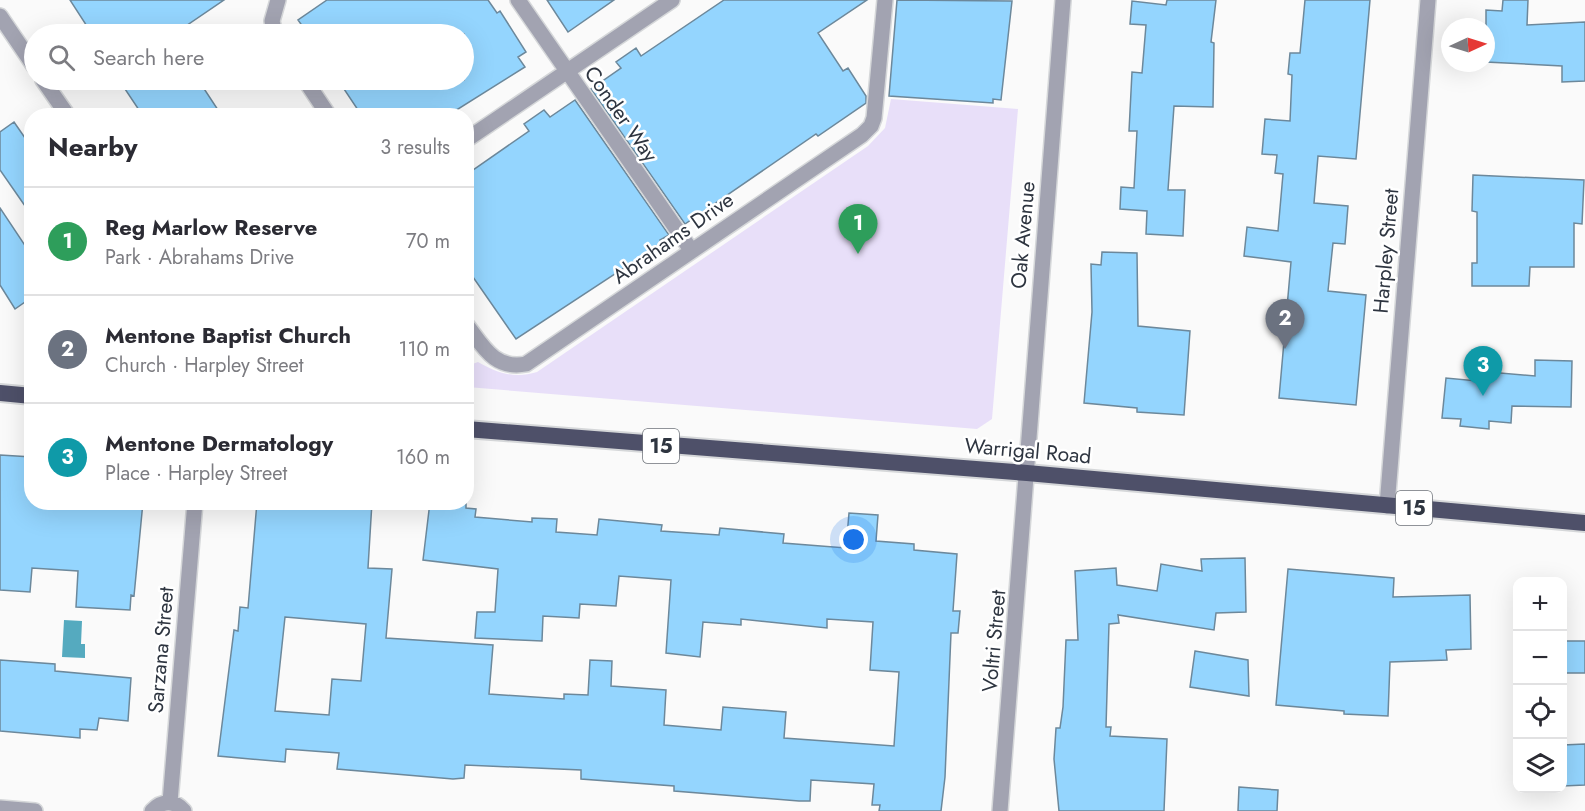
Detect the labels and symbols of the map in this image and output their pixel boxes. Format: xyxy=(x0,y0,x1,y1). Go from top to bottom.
north arrow xyxy=(1441,18,1495,72)
street label: Conder Way xyxy=(577,60,666,169)
street label: Oak Avenue xyxy=(1003,180,1043,290)
street label: Abrahams Drive xyxy=(606,185,740,291)
street label: Harpley Street xyxy=(1366,187,1406,315)
pin: 1 xyxy=(838,204,878,254)
pin: 2 xyxy=(1266,300,1304,349)
pin: 3 xyxy=(1464,346,1502,396)
road number: 15 xyxy=(643,429,679,463)
street label: Warrigal Road xyxy=(963,431,1093,471)
road number: 15 xyxy=(1396,491,1432,525)
your location xyxy=(839,525,868,554)
street label: Sarzana Street xyxy=(141,586,181,714)
street label: Voltri Street xyxy=(975,589,1013,693)

